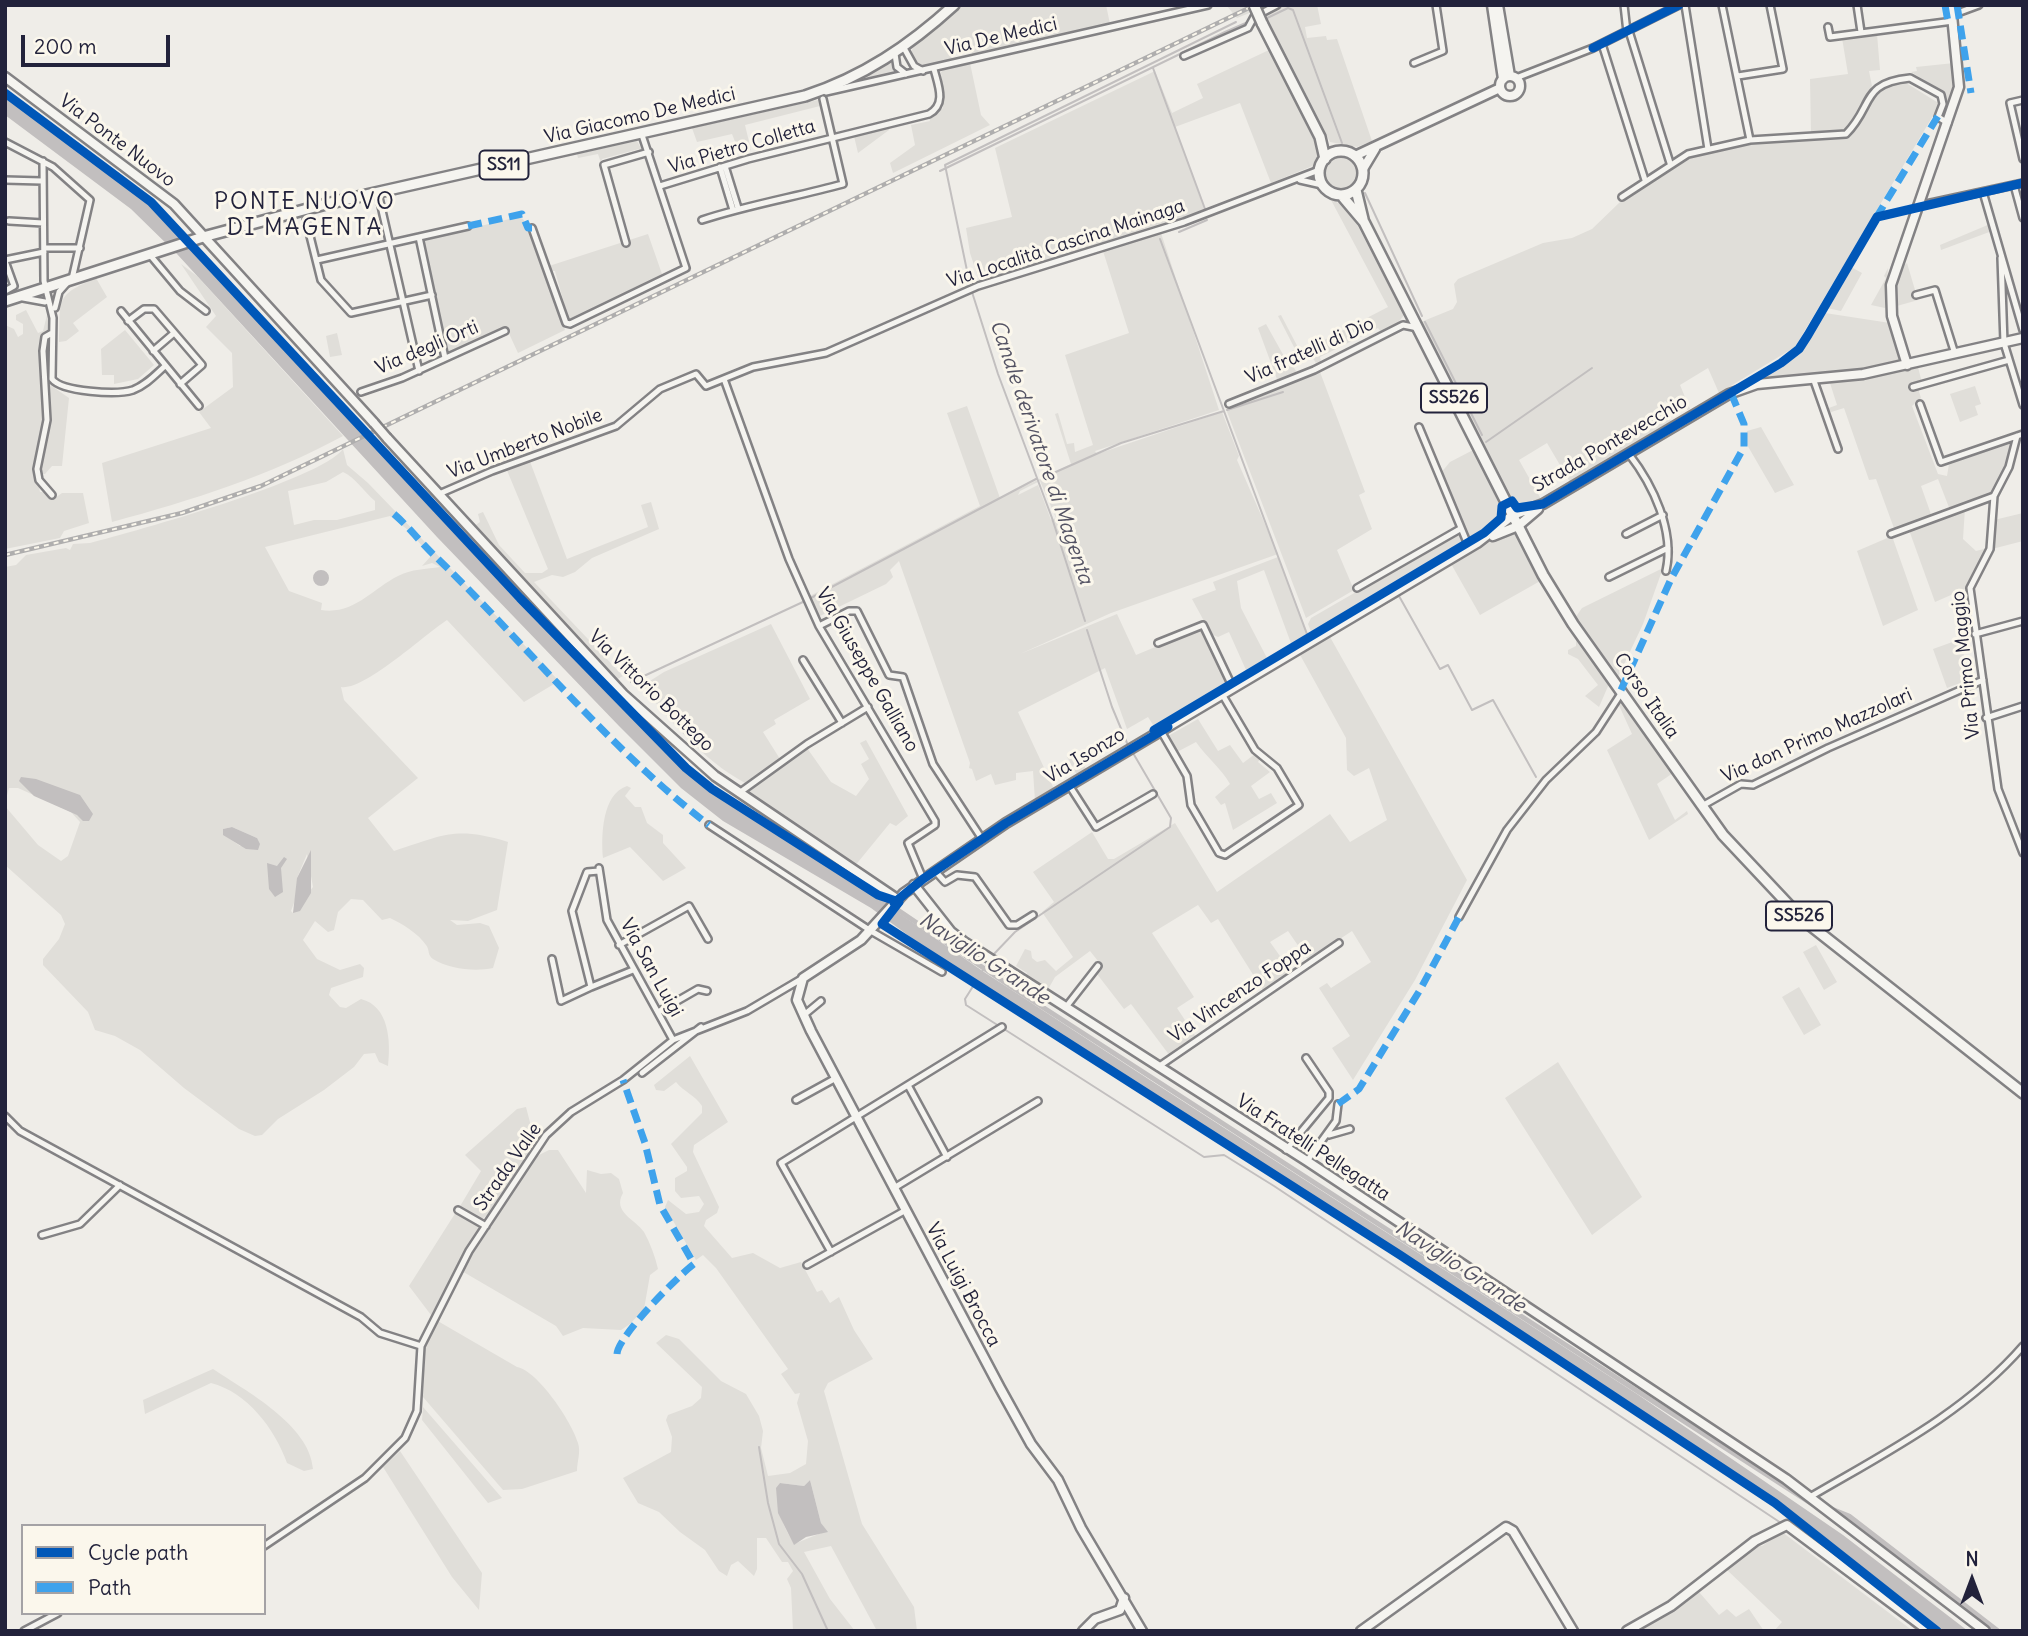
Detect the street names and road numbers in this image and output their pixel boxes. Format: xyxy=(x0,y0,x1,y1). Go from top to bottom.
street label: Via De Medici xyxy=(943,13,1059,61)
street label: Via Giacomo De Medici xyxy=(542,83,738,149)
street label: Via Ponte Nuovo xyxy=(54,90,180,192)
street label: Via Pietro Colletta xyxy=(666,115,818,179)
road number: SS11 xyxy=(480,150,528,180)
street label: Via Località Cascina Mainaga xyxy=(944,195,1188,293)
street label: Via fratelli di Dio xyxy=(1242,312,1378,390)
street label: Via degli Orti xyxy=(372,316,482,380)
road number: SS526 xyxy=(1421,384,1487,412)
street label: Strada Pontevecchio xyxy=(1529,390,1691,498)
street label: Via Umberto Nobile xyxy=(444,404,606,484)
street label: Via Giuseppe Galliano xyxy=(811,584,923,756)
street label: Via Primo Maggio xyxy=(1947,590,1985,740)
street label: Via Vittorio Bottego xyxy=(584,625,718,757)
street label: Corso Italia xyxy=(1608,649,1684,743)
street label: Via don Primo Mazzolari xyxy=(1718,684,1916,788)
street label: Via Isonzo xyxy=(1041,723,1129,789)
road number: SS526 xyxy=(1766,902,1832,931)
street label: Via San Luigi xyxy=(615,915,687,1021)
street label: Via Vincenzo Foppa xyxy=(1165,936,1315,1048)
street label: Via Fratelli Pellegatta xyxy=(1232,1090,1394,1206)
street label: Strada Valle xyxy=(469,1119,547,1215)
street label: Via Luigi Brocca xyxy=(921,1219,1005,1351)

